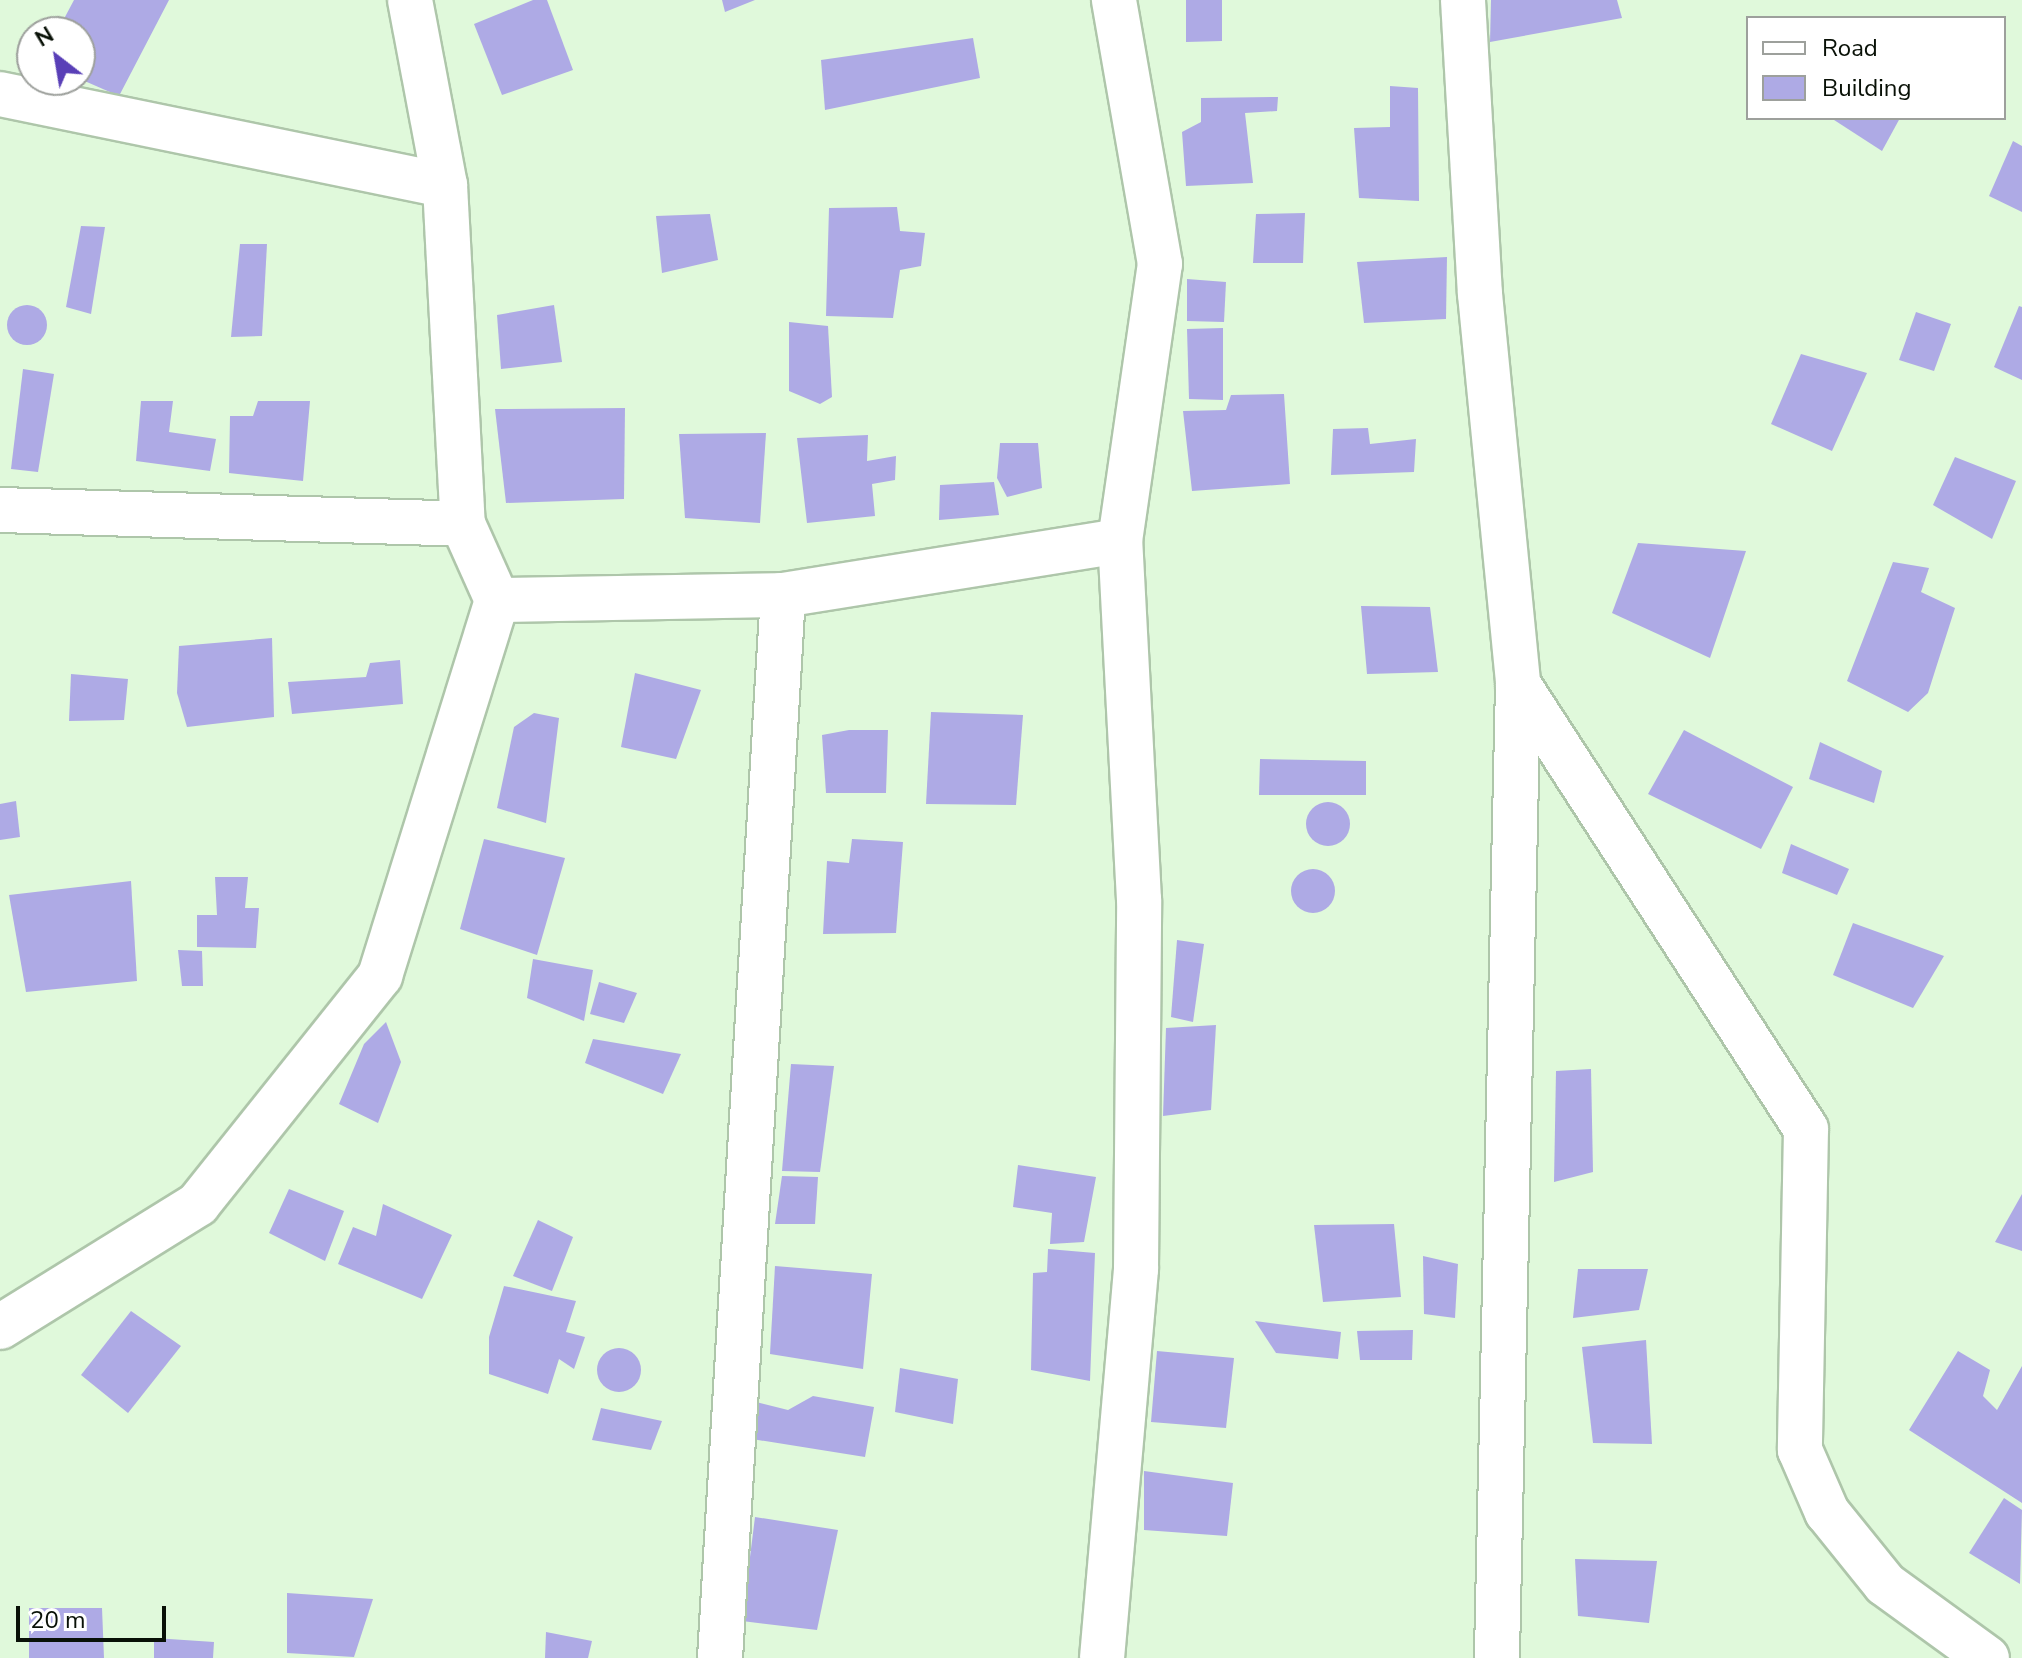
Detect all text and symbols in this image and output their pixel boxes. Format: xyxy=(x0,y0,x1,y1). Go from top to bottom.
north arrow xyxy=(16,16,96,96)
legend xyxy=(1746,16,2006,120)
text: N xyxy=(30,20,59,54)
text: Road xyxy=(1822,32,1878,64)
text: Building xyxy=(1822,72,1912,104)
scale bar xyxy=(20,1590,170,1640)
text: 20 m xyxy=(30,1604,86,1636)

